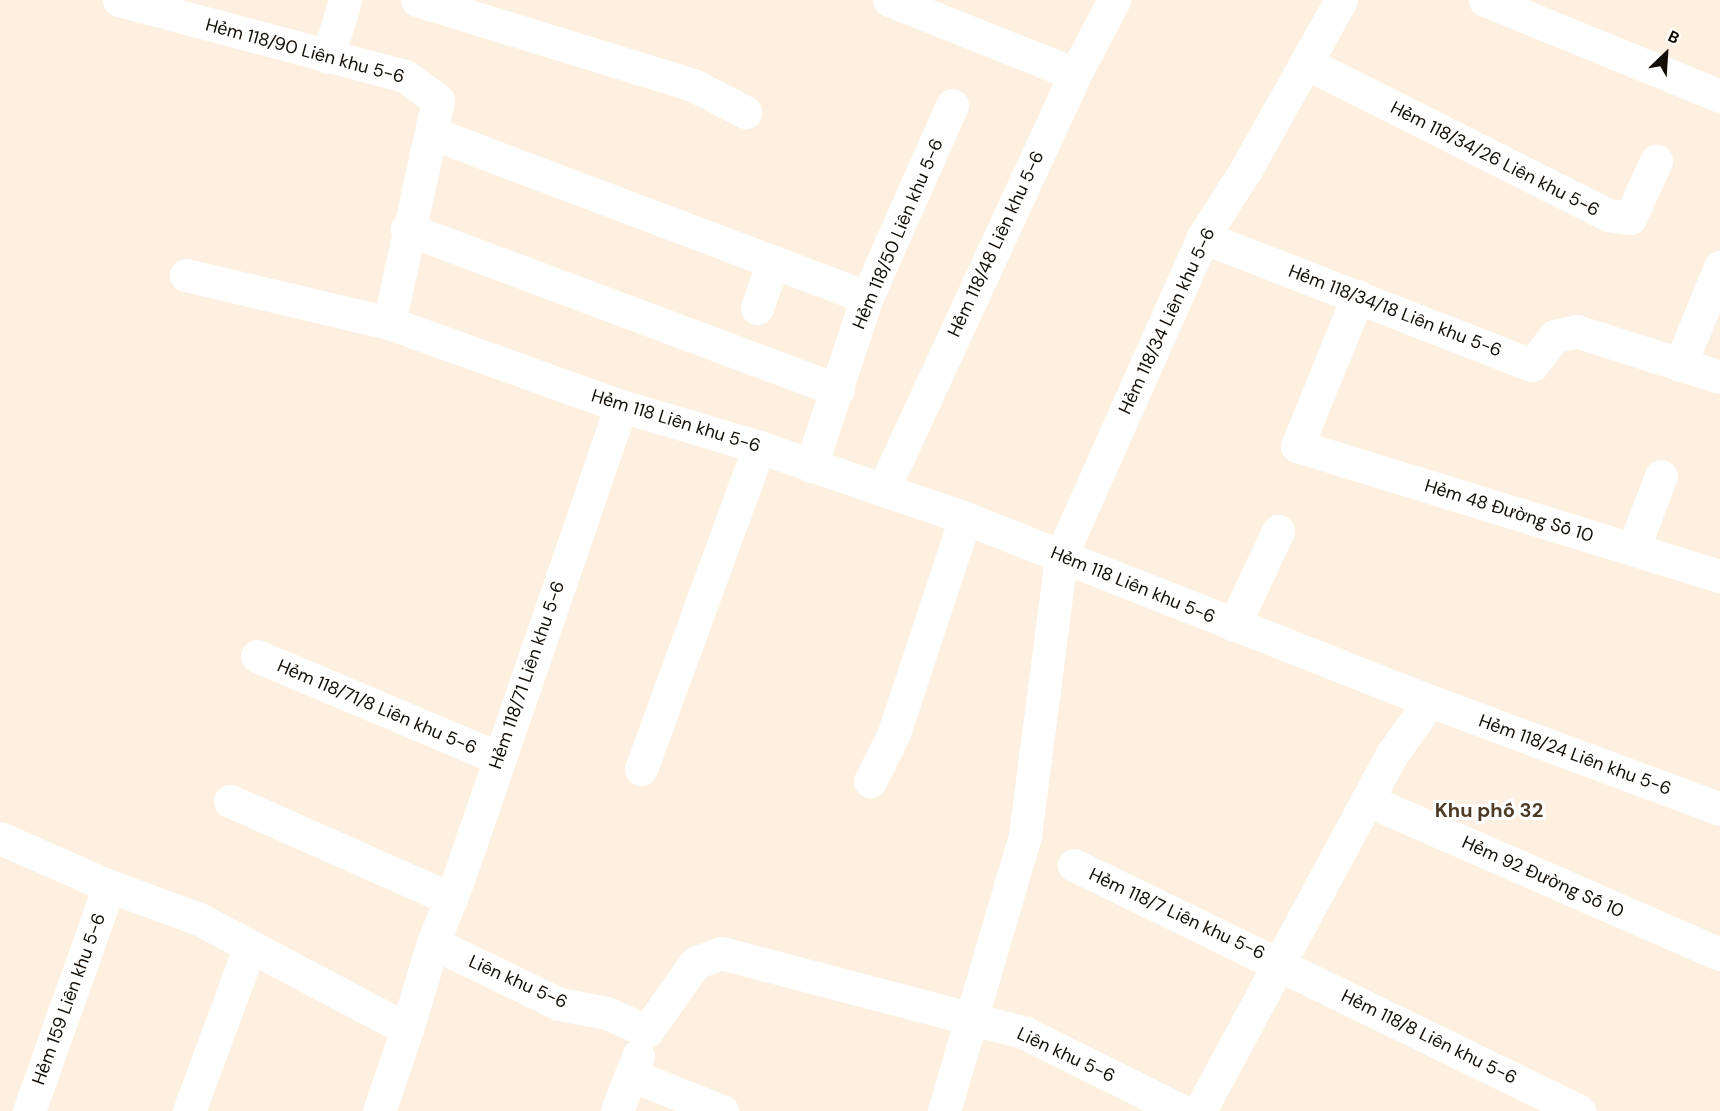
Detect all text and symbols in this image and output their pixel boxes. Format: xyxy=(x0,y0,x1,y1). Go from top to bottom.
street label: Hẻm 118/90 Liên khu 5-6 xyxy=(203,14,407,88)
north arrow xyxy=(1636,24,1696,84)
text: B xyxy=(1665,26,1683,49)
street label: Hẻm 118/34/26 Liên khu 5-6 xyxy=(1387,97,1603,221)
street label: Hẻm 118/50 Liên khu 5-6 xyxy=(848,135,948,333)
street label: Hẻm 118/48 Liên khu 5-6 xyxy=(943,148,1049,340)
street label: Hẻm 118/34 Liên khu 5-6 xyxy=(1114,224,1220,418)
street label: Hẻm 118/34/18 Liên khu 5-6 xyxy=(1285,260,1505,362)
street label: Hẻm 118 Liên khu 5-6 xyxy=(589,385,763,457)
street label: Hẻm 48 Đường Số 10 xyxy=(1422,475,1596,547)
street label: Hẻm 118 Liên khu 5-6 xyxy=(1047,542,1219,628)
street label: Hẻm 118/71 Liên khu 5-6 xyxy=(485,578,569,772)
street label: Hẻm 118/71/8 Liên khu 5-6 xyxy=(274,655,480,759)
street label: Hẻm 118/24 Liên khu 5-6 xyxy=(1476,710,1674,800)
district label: Khu phố 32 xyxy=(1435,798,1543,822)
street label: Hẻm 92 Đường Số 10 xyxy=(1459,832,1627,922)
street label: Hẻm 118/7 Liên khu 5-6 xyxy=(1086,864,1268,964)
street label: Hẻm 159 Liên khu 5-6 xyxy=(28,910,110,1088)
street label: Liên khu 5-6 xyxy=(465,951,571,1013)
street label: Hẻm 118/8 Liên khu 5-6 xyxy=(1338,985,1520,1089)
street label: Liên khu 5-6 xyxy=(1014,1023,1118,1087)

